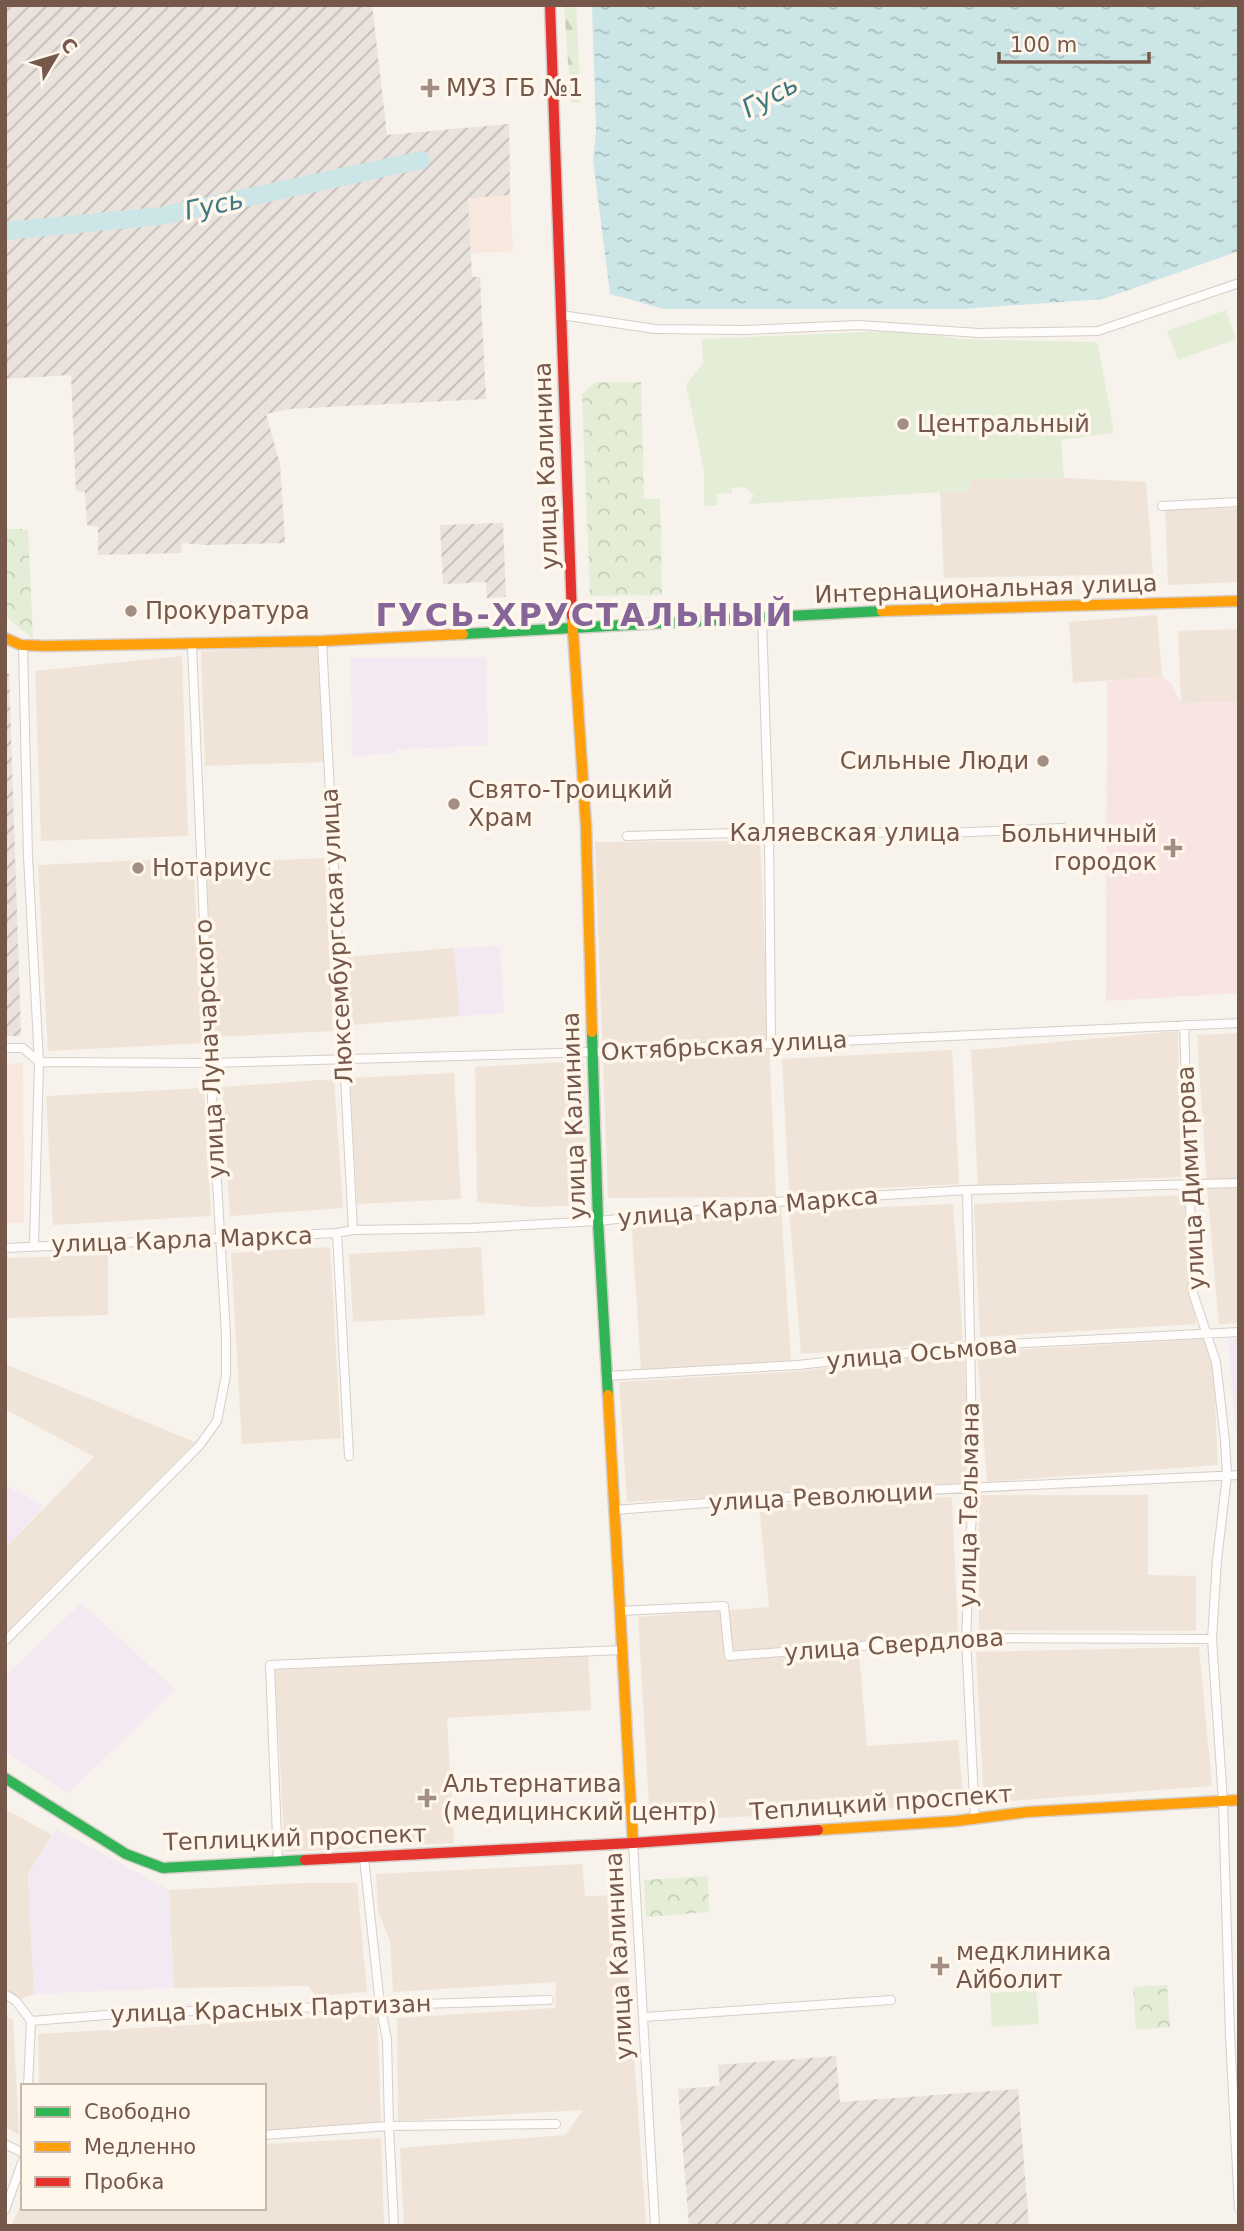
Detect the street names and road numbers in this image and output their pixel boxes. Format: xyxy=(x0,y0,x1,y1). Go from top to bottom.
street label: улица Калинина xyxy=(528,361,564,571)
street label: Интернациональная улица xyxy=(814,569,1158,609)
street label: Люксембургская улица xyxy=(315,787,359,1085)
street label: Каляевская улица xyxy=(729,819,961,847)
street label: улица Луначарского xyxy=(189,918,231,1180)
street label: улица Калинина xyxy=(556,1011,592,1221)
street label: Октябрьская улица xyxy=(600,1026,848,1066)
street label: улица Димитрова xyxy=(1171,1065,1211,1291)
street label: улица Карла Маркса xyxy=(617,1182,879,1232)
street label: улица Карла Маркса xyxy=(51,1221,313,1259)
street label: улица Осьмова xyxy=(825,1331,1019,1375)
street label: улица Тельмана xyxy=(953,1402,985,1608)
street label: улица Революции xyxy=(708,1477,934,1517)
street label: улица Свердлова xyxy=(783,1623,1005,1667)
street label: Теплицкий проспект xyxy=(748,1780,1013,1826)
street label: Теплицкий проспект xyxy=(162,1819,427,1857)
street label: улица Калинина xyxy=(600,1851,638,2061)
street label: улица Красных Партизан xyxy=(110,1989,432,2029)

